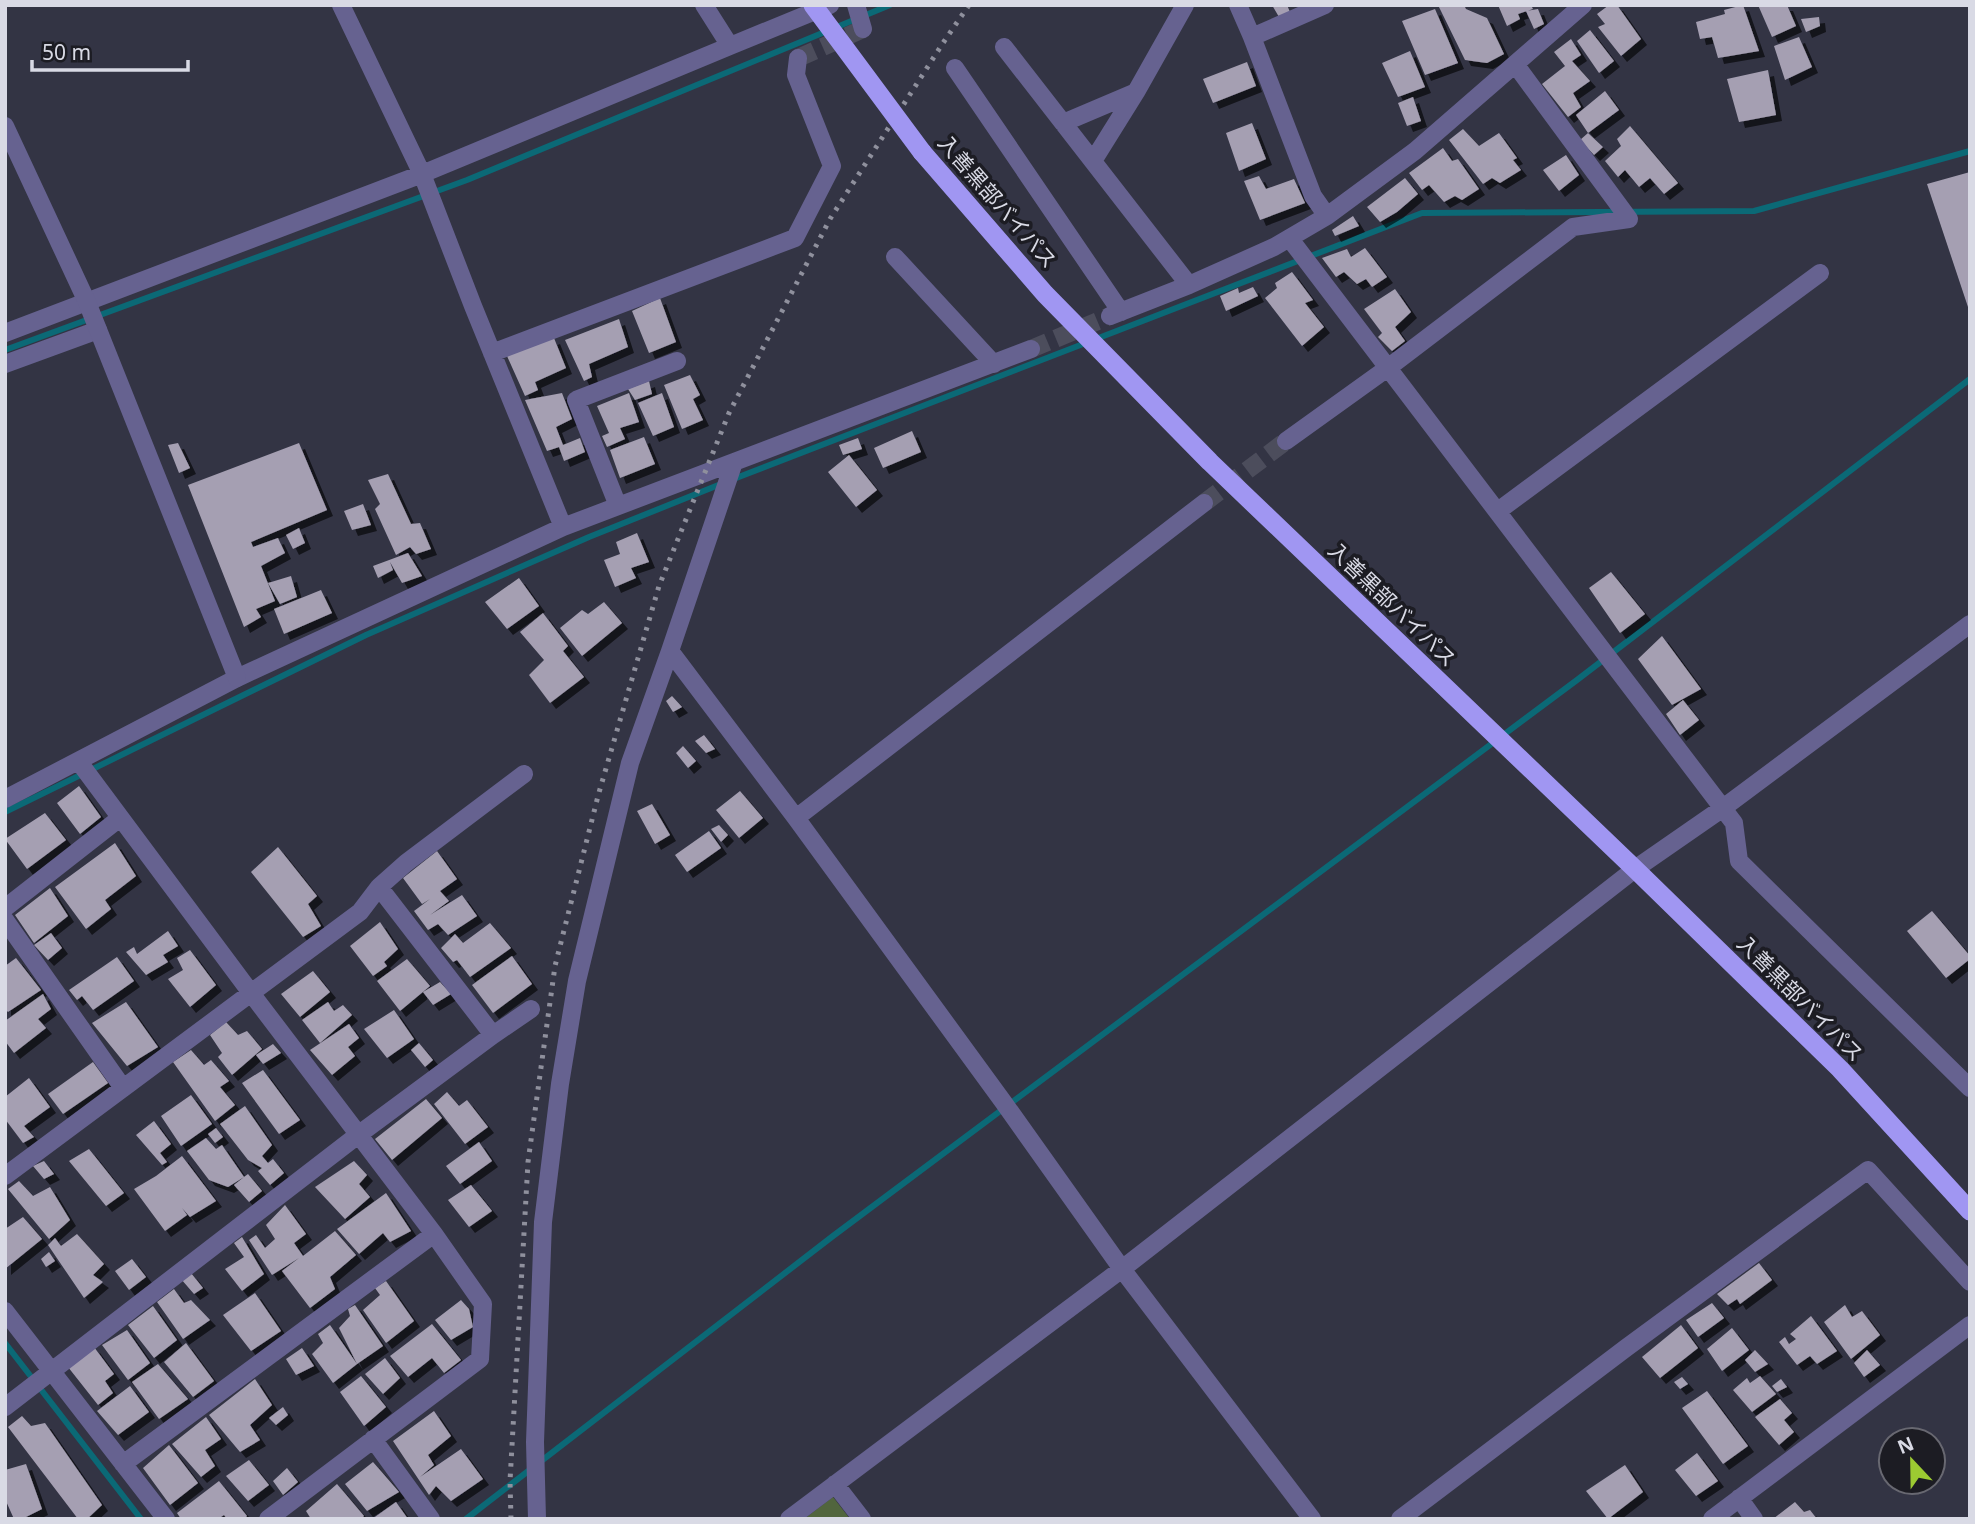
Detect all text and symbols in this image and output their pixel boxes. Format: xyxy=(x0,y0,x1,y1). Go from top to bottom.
scale bar xyxy=(32,28,187,72)
text: 50 m xyxy=(42,38,91,66)
street label: 入善黒部バイパス xyxy=(932,129,1063,274)
street label: 入善黒部バイパス xyxy=(1323,536,1463,673)
street label: 入善黒部バイパス xyxy=(1732,929,1870,1067)
north arrow xyxy=(1877,1426,1947,1496)
text: N xyxy=(1894,1430,1918,1460)

